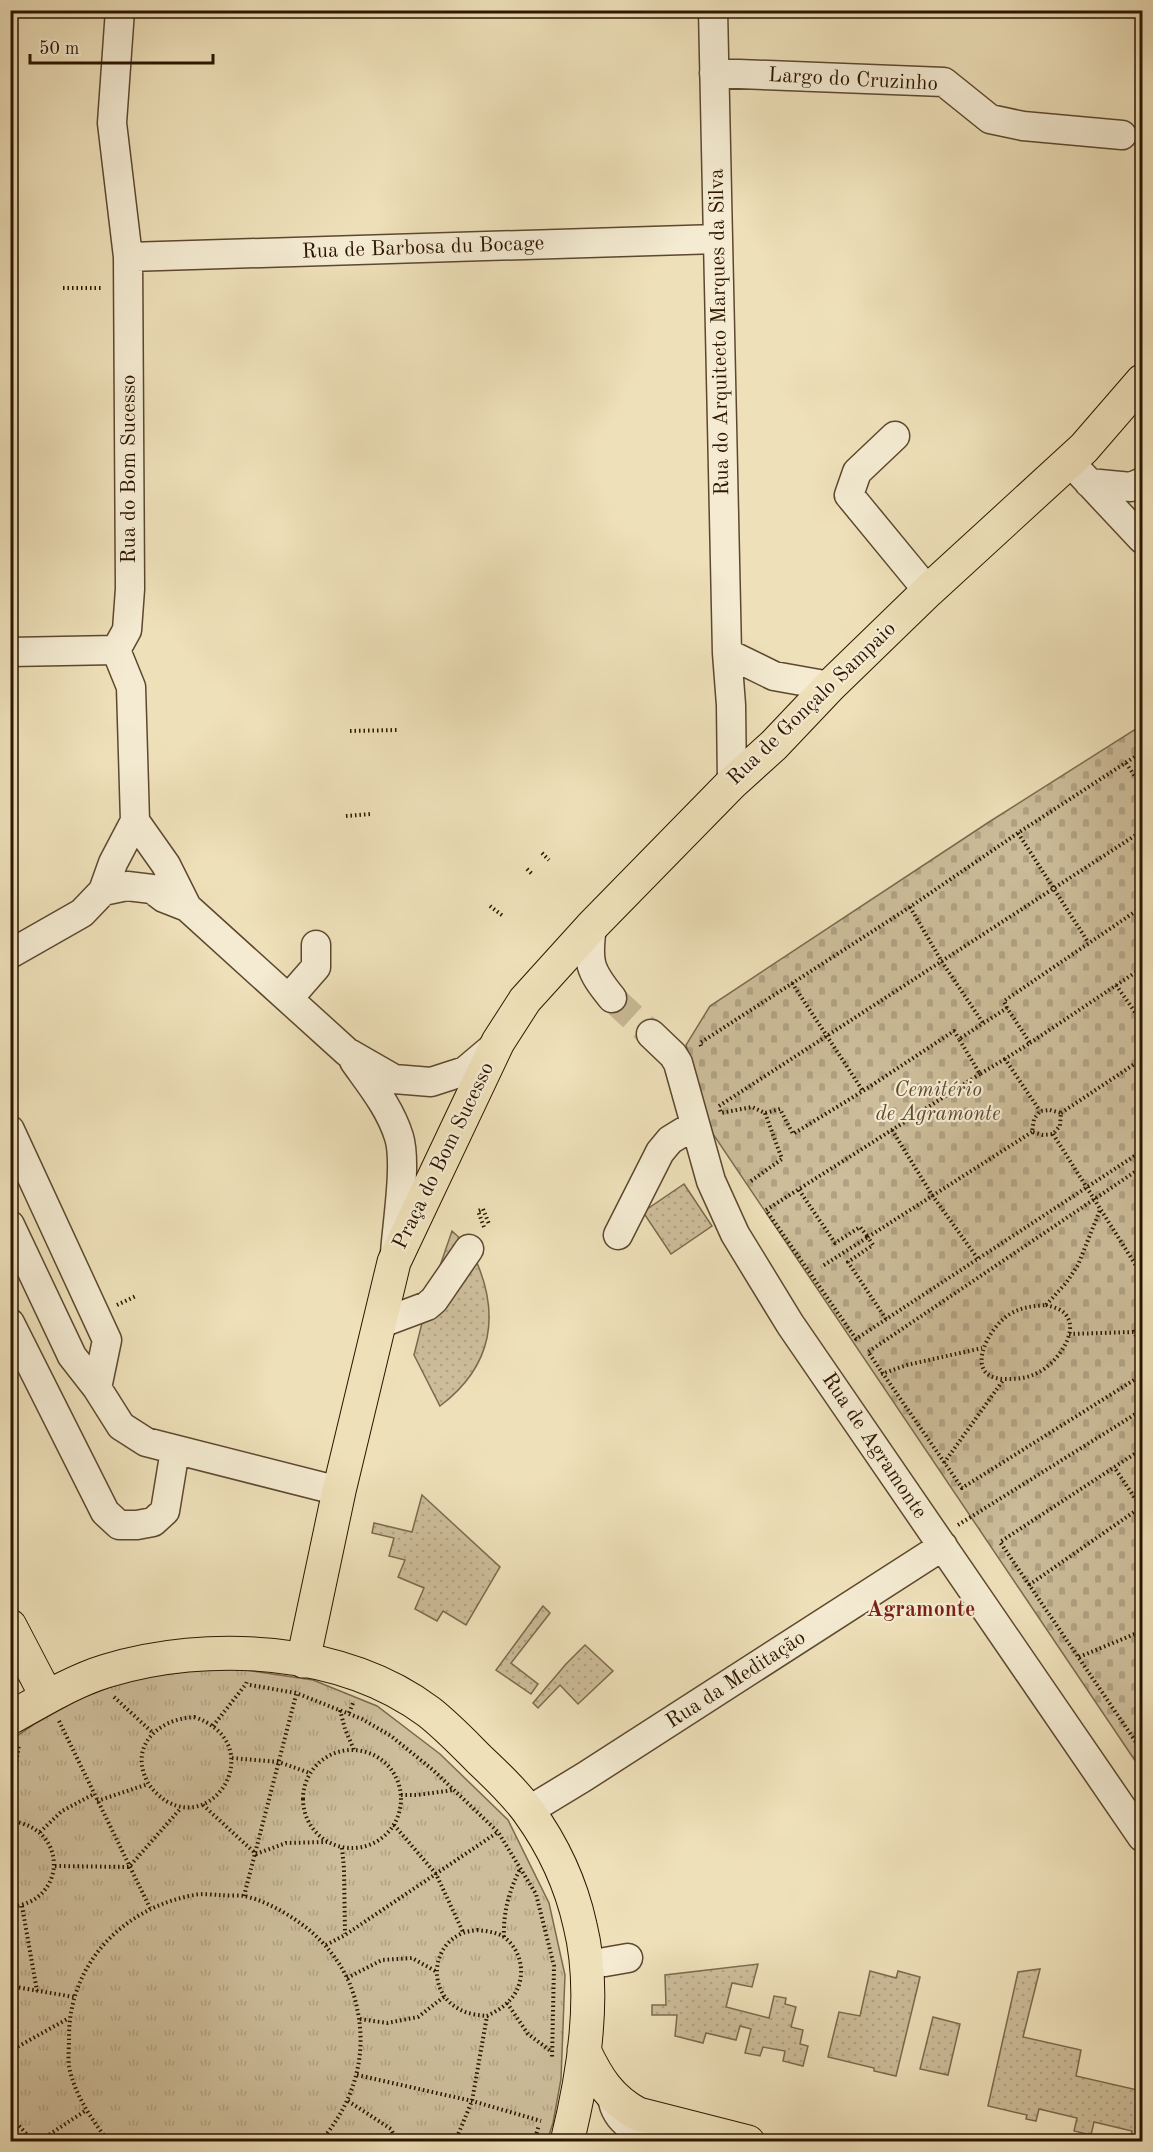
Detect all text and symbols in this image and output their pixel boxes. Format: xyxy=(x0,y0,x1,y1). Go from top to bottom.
scale bar xyxy=(30,27,213,65)
text: 50 m xyxy=(39,40,79,58)
street label: Largo do Cruzinho xyxy=(768,65,938,95)
street label: Rua do Arquitecto Marques da Silva xyxy=(707,168,733,496)
street label: Rua de Barbosa du Bocage xyxy=(301,233,545,263)
street label: Rua do Bom Sucesso xyxy=(119,375,140,563)
street label: Rua de Gonçalo Sampaio xyxy=(724,618,900,790)
street label: Praça do Bom Sucesso xyxy=(390,1059,498,1253)
park label: Cemitério de Agramonte xyxy=(875,1080,1001,1125)
street label: Rua de Agramonte xyxy=(818,1369,930,1523)
district label: Agramonte xyxy=(867,1599,975,1621)
street label: Rua da Meditação xyxy=(663,1627,809,1733)

